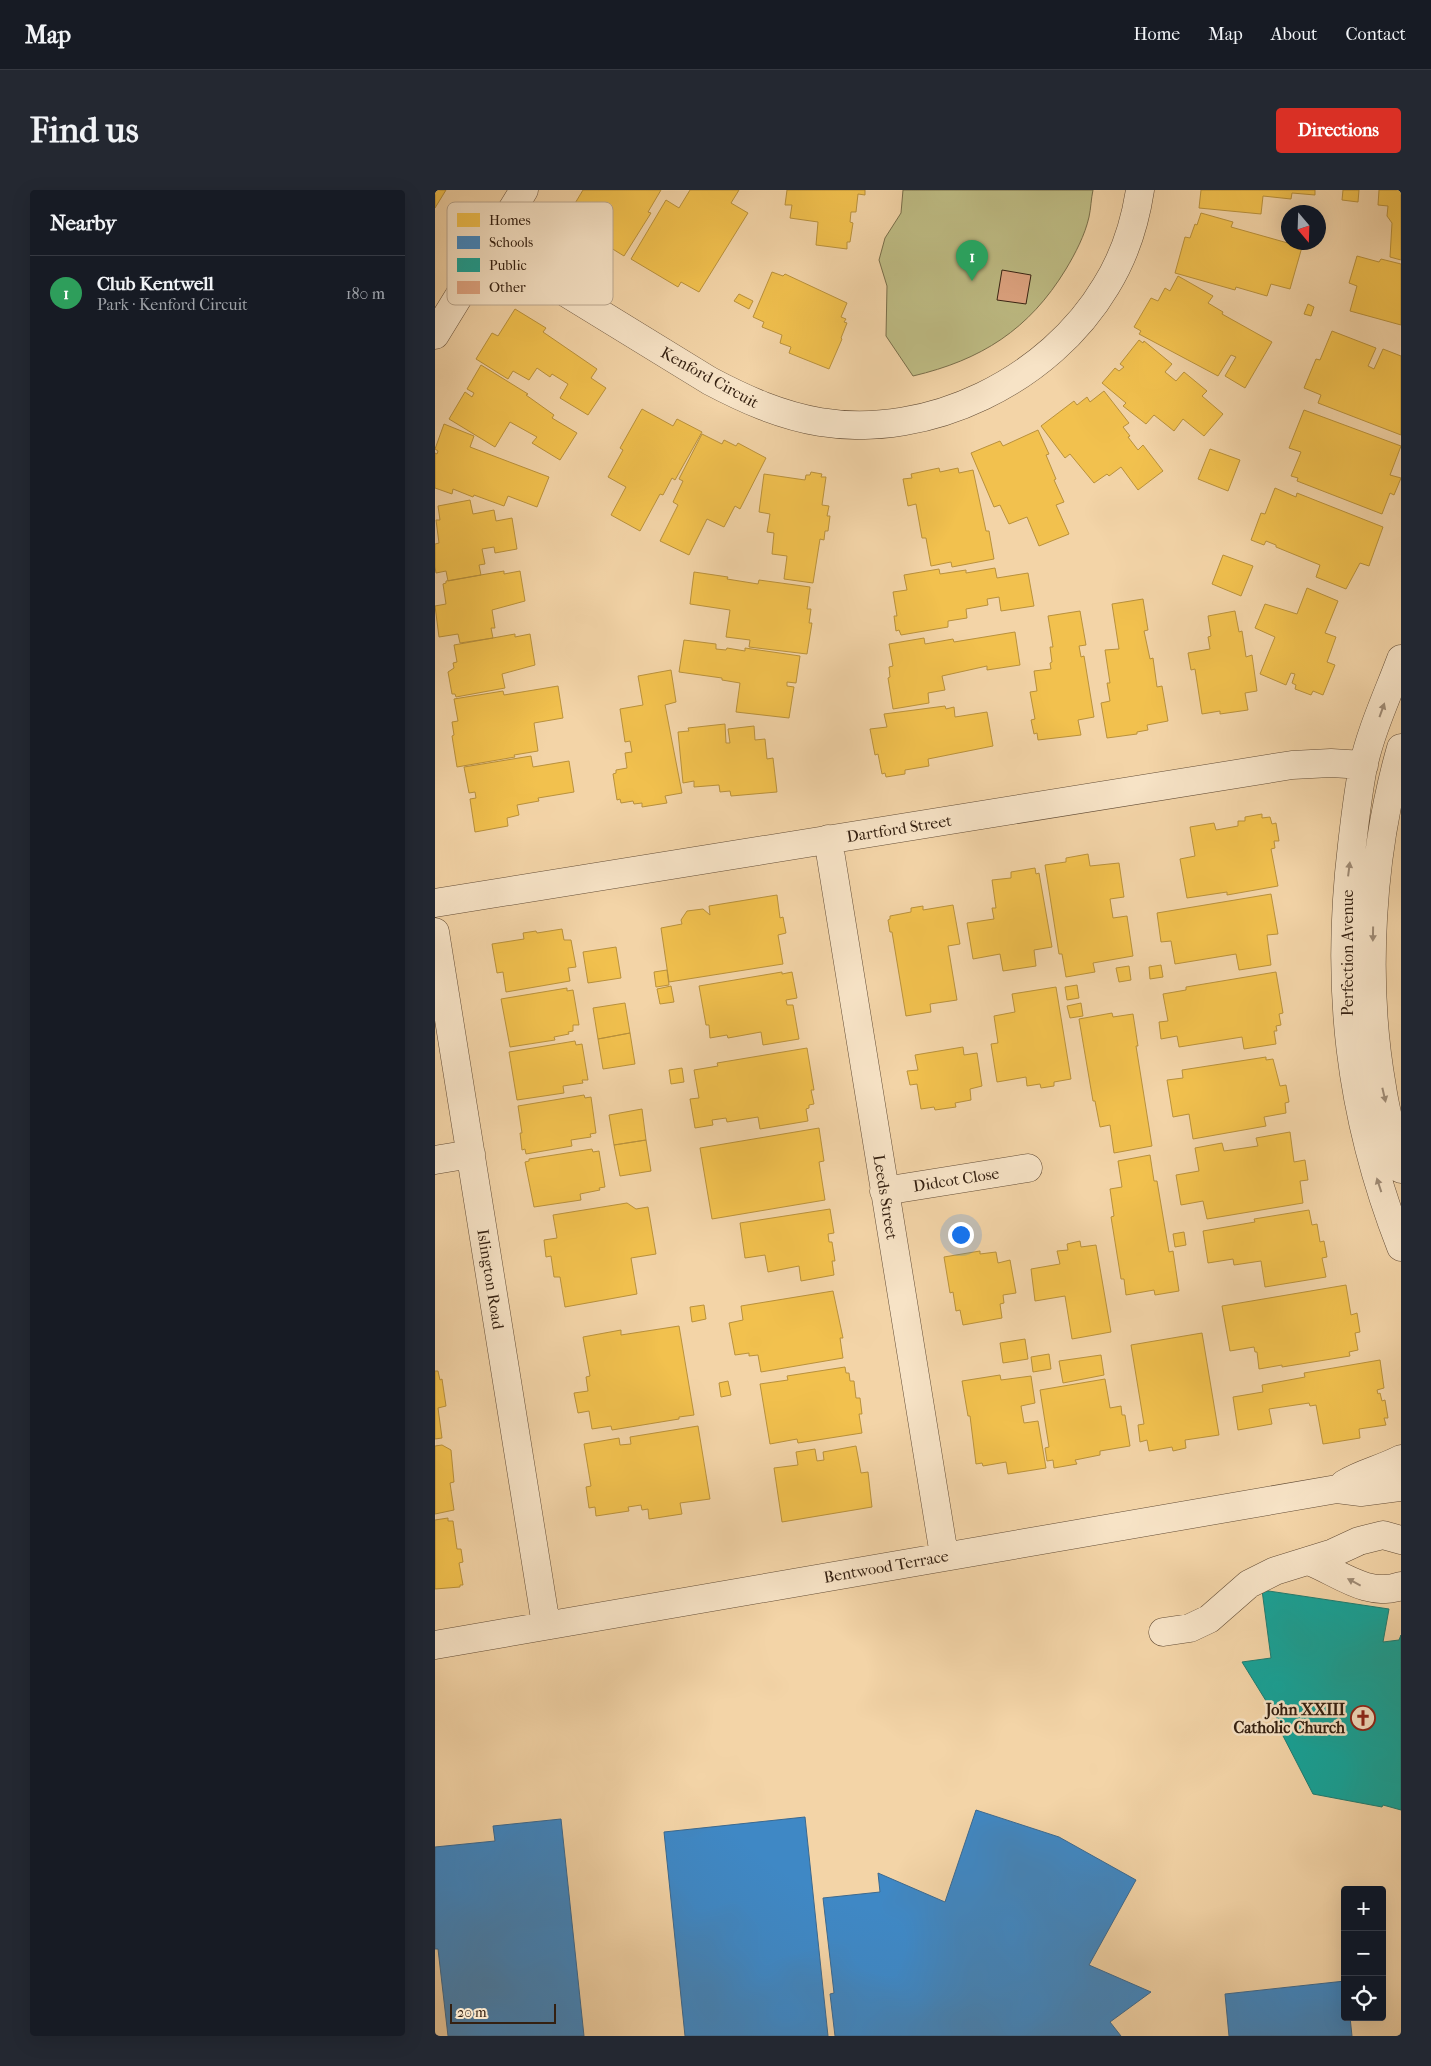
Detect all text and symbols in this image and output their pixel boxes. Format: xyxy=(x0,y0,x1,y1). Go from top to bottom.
text: Map xyxy=(25,21,71,49)
text: Home xyxy=(1133,24,1180,45)
text: Map xyxy=(1208,24,1243,45)
text: About xyxy=(1271,24,1317,45)
text: Contact xyxy=(1345,24,1406,45)
button: Directions xyxy=(1276,108,1401,153)
text: Find us xyxy=(30,110,139,151)
legend xyxy=(447,202,613,305)
north arrow xyxy=(1281,205,1326,250)
text: Nearby xyxy=(50,211,116,235)
text: Homes xyxy=(489,212,531,229)
text: Schools xyxy=(489,234,533,251)
pin: 1 xyxy=(956,240,988,281)
text: Public xyxy=(489,257,527,274)
text: Club Kentwell xyxy=(97,273,214,295)
text: Other xyxy=(489,279,526,296)
text: 1 xyxy=(63,284,69,303)
text: 180 m xyxy=(346,284,385,303)
text: Park · Kenford Circuit xyxy=(97,295,248,314)
street label: Kenford Circuit xyxy=(658,343,762,412)
one-way arrow xyxy=(1378,702,1386,717)
street label: Dartford Street xyxy=(845,811,953,846)
one-way arrow xyxy=(1345,860,1353,876)
street label: Perfection Avenue xyxy=(1338,890,1357,1016)
one-way arrow xyxy=(1369,926,1377,942)
one-way arrow xyxy=(1380,1088,1388,1104)
street label: Leeds Street xyxy=(869,1153,902,1241)
street label: Didcot Close xyxy=(912,1163,1001,1196)
one-way arrow xyxy=(1375,1177,1383,1192)
your location xyxy=(948,1222,974,1248)
street label: Islington Road xyxy=(473,1228,508,1331)
street label: Bentwood Terrace xyxy=(822,1546,950,1587)
one-way arrow xyxy=(1347,1578,1361,1586)
place label: John XXIII Catholic Church xyxy=(1233,1700,1346,1737)
church icon: John XXIII Catholic Church xyxy=(1350,1705,1376,1731)
map controls xyxy=(1341,1886,1386,2021)
button: + xyxy=(1341,1886,1386,1931)
button: − xyxy=(1341,1931,1386,1976)
button: locate xyxy=(1341,1976,1386,2021)
scale bar xyxy=(450,2001,556,2024)
text: 20 m xyxy=(457,2004,487,2021)

